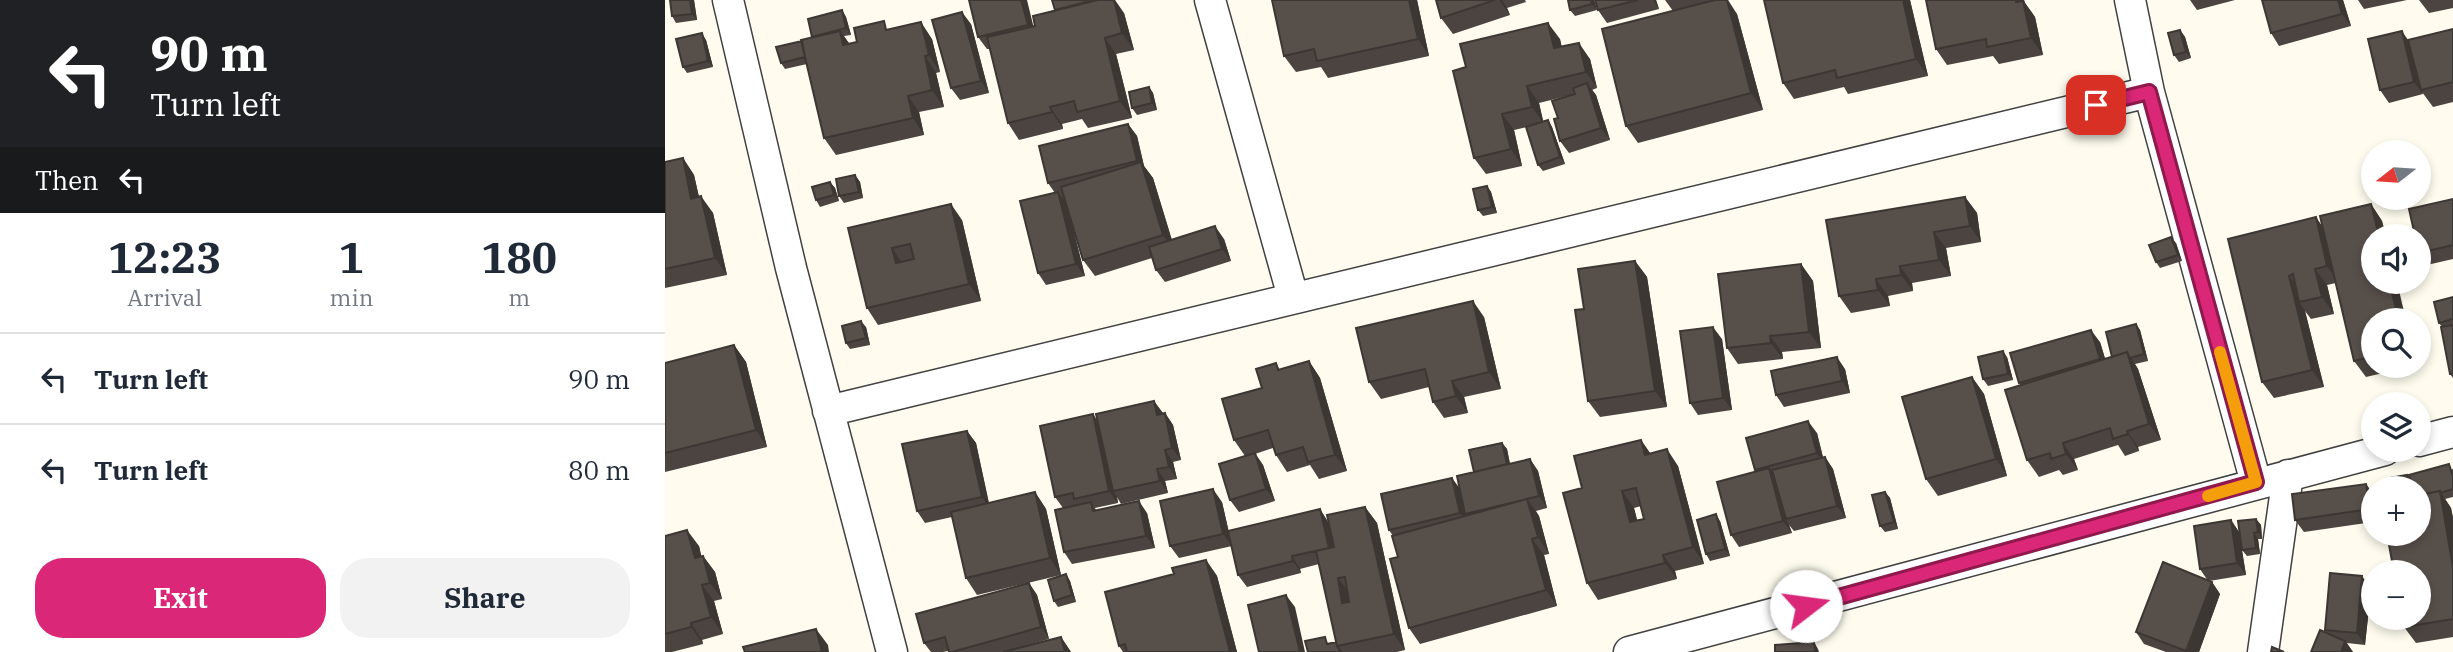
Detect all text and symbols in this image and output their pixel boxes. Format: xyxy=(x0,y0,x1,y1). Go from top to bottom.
text: 90 m xyxy=(150,21,268,84)
icon: left xyxy=(35,28,126,119)
pin xyxy=(2066,75,2126,135)
text: Turn left xyxy=(150,83,281,125)
icon: arrive xyxy=(2077,86,2115,124)
north arrow xyxy=(2361,140,2431,210)
map controls xyxy=(2361,140,2431,630)
icon: left xyxy=(113,161,151,199)
text: Then xyxy=(35,163,99,197)
button: sound xyxy=(2361,224,2431,294)
text: 12:23 xyxy=(108,230,222,285)
text: 1 xyxy=(339,230,364,285)
text: 180 xyxy=(481,230,557,285)
text: Arrival xyxy=(127,282,202,312)
text: min xyxy=(330,282,373,312)
text: m xyxy=(508,282,530,312)
button: search xyxy=(2361,308,2431,378)
icon: left xyxy=(35,360,73,398)
text: Turn left xyxy=(94,362,208,396)
text: 90 m xyxy=(568,362,630,396)
button: layers xyxy=(2361,392,2431,462)
icon: left xyxy=(35,451,73,489)
text: Turn left xyxy=(94,453,208,487)
text: 80 m xyxy=(568,453,630,487)
button: + xyxy=(2361,476,2431,546)
button: Exit xyxy=(35,558,326,638)
button: Share xyxy=(340,558,630,638)
button: − xyxy=(2361,560,2431,630)
position arrow xyxy=(1769,569,1843,643)

